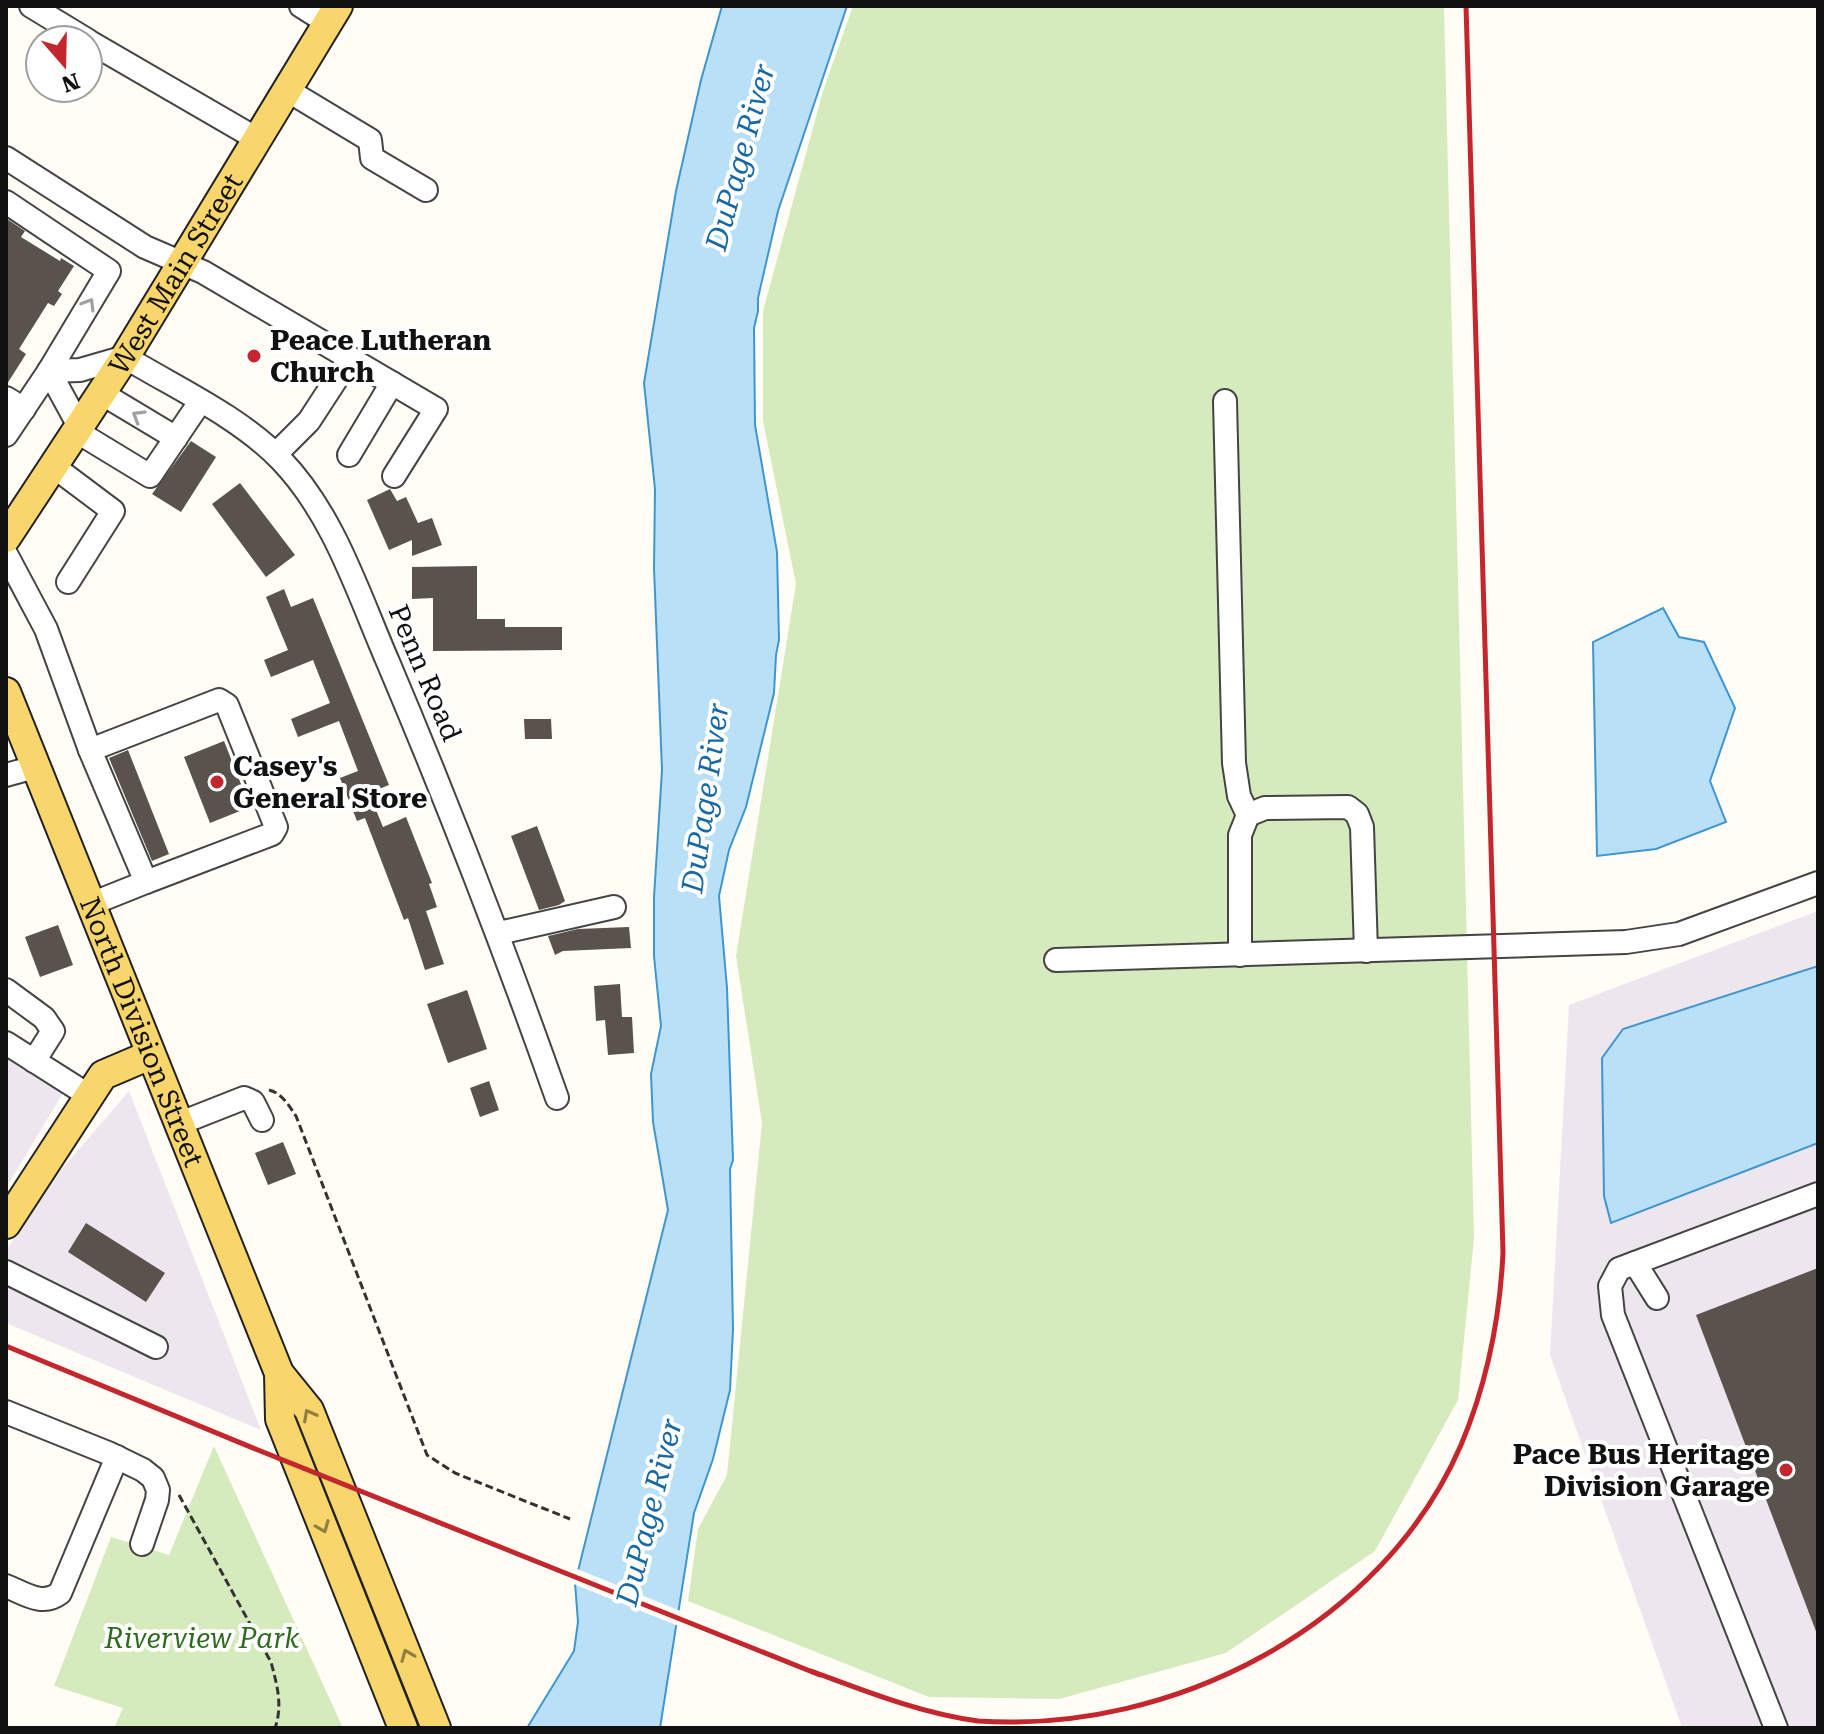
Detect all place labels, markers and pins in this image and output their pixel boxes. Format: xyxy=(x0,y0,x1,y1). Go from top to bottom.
place label: Peace Lutheran Church xyxy=(270,324,491,389)
marker: Peace Lutheran Church xyxy=(245,347,263,365)
place label: Casey's General Store xyxy=(233,750,428,815)
marker: Casey's General Store xyxy=(208,773,226,791)
place label: Pace Bus Heritage Division Garage xyxy=(1513,1438,1770,1503)
marker: Pace Bus Heritage Division Garage xyxy=(1777,1461,1795,1479)

